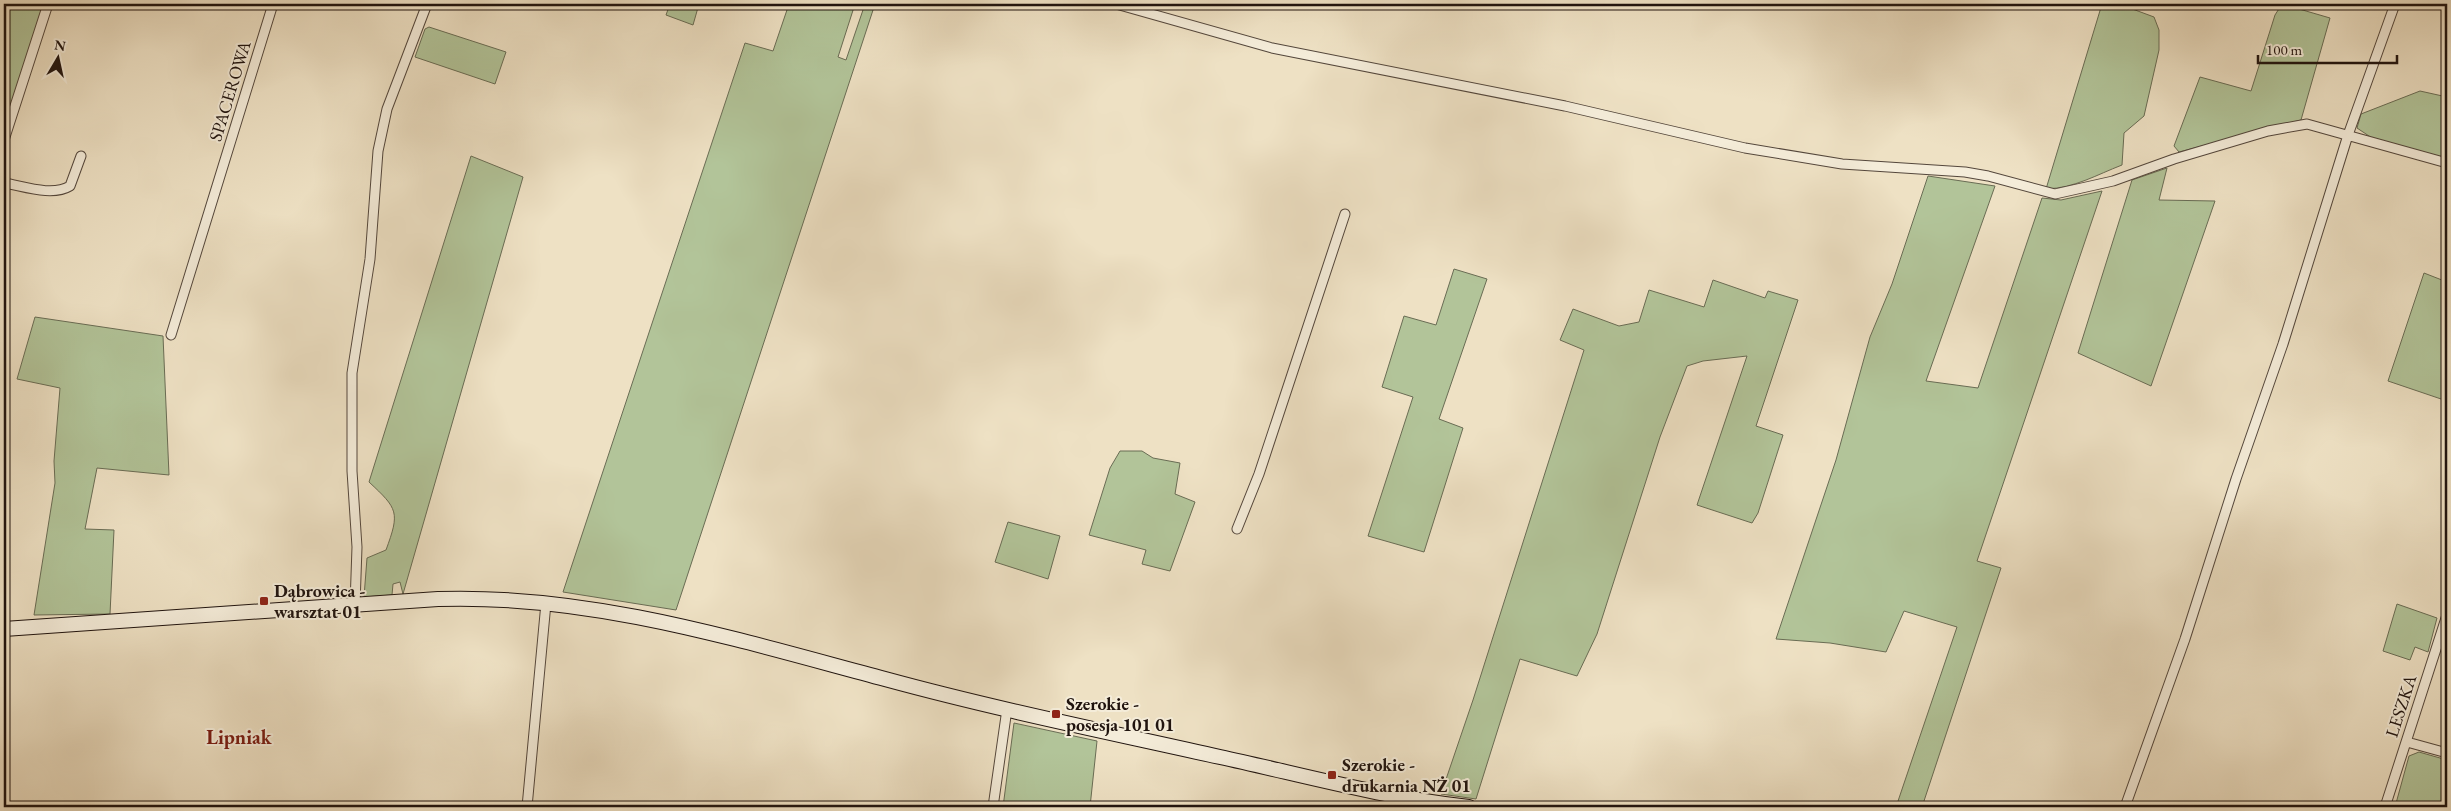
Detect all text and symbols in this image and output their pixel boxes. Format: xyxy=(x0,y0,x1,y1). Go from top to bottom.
north arrow xyxy=(32,32,82,82)
scale bar xyxy=(2258,32,2397,64)
text: N xyxy=(53,35,68,55)
street label: SPACEROWA xyxy=(203,37,256,144)
text: 100 m xyxy=(2266,40,2303,59)
place label: Dąbrowica - warsztat 01 xyxy=(274,579,366,623)
marker: Dąbrowica - warsztat 01 xyxy=(258,595,270,607)
street label: LESZKA xyxy=(2380,671,2422,740)
place label: Szerokie - posesja 101 01 xyxy=(1066,692,1174,736)
marker: Szerokie - posesja 101 01 xyxy=(1050,708,1062,720)
district label: Lipniak xyxy=(206,724,273,750)
place label: Szerokie - drukarnia NŻ 01 xyxy=(1342,753,1471,797)
marker: Szerokie - drukarnia NŻ 01 xyxy=(1326,769,1338,781)

